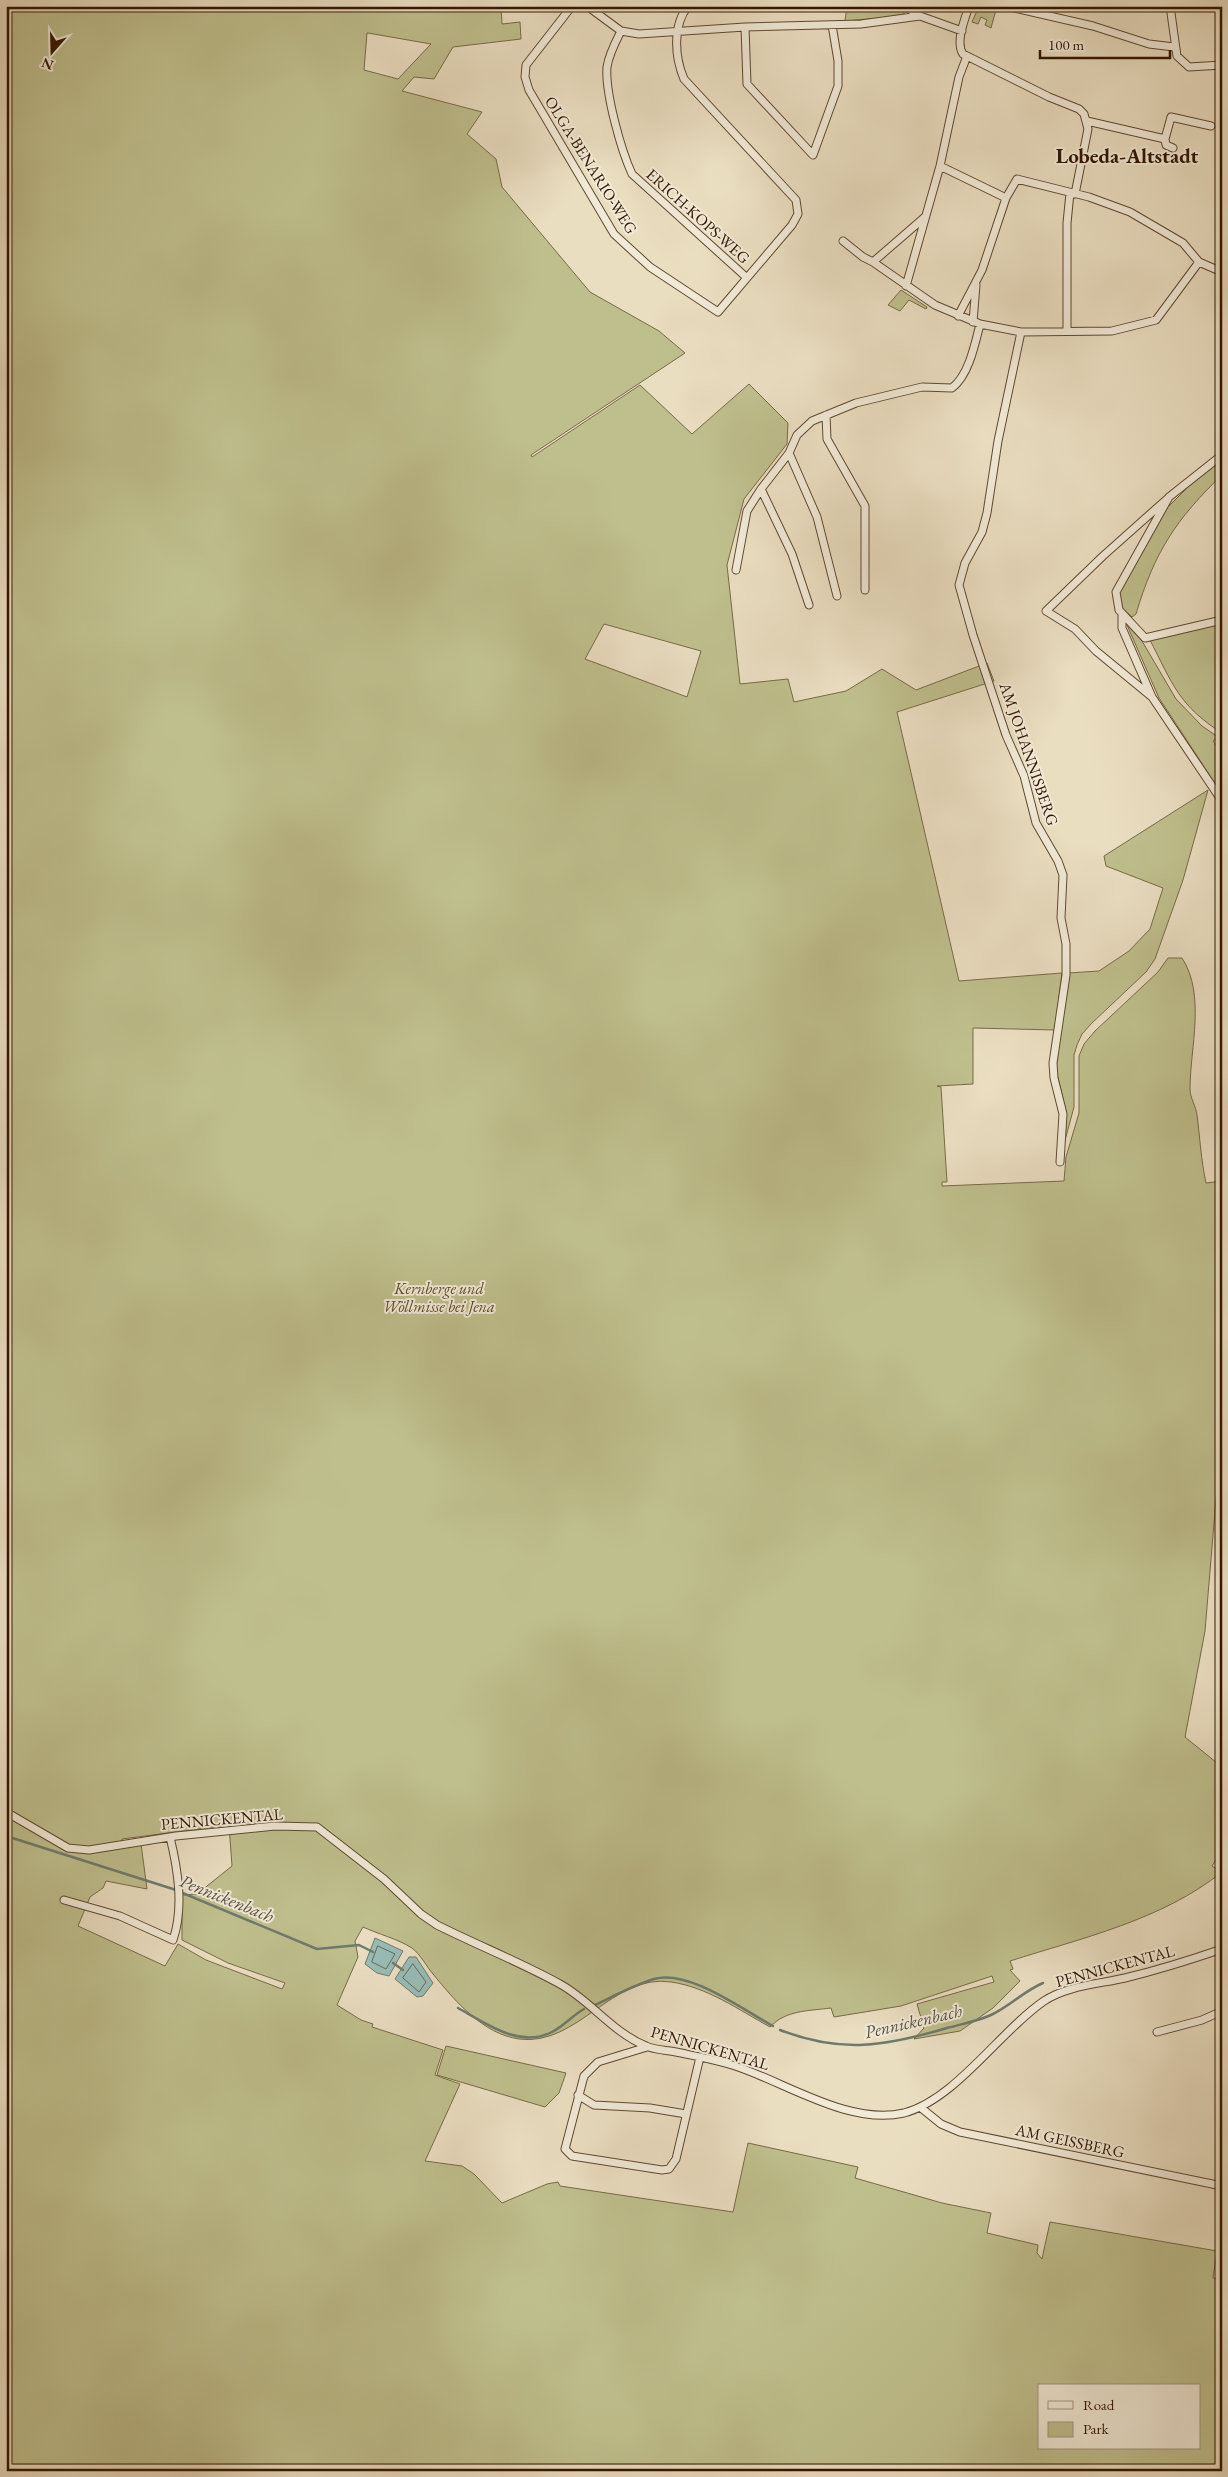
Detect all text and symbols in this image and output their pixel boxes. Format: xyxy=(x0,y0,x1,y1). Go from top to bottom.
north arrow xyxy=(28,28,78,78)
scale bar xyxy=(1040,28,1170,60)
text: 100 m xyxy=(1048,35,1085,54)
text: N xyxy=(39,54,56,75)
street label: OLGA-BENARIO-WEG xyxy=(540,92,642,238)
district label: Lobeda-Altstadt xyxy=(1056,142,1198,169)
street label: ERICH-KOPS-WEG xyxy=(642,164,755,268)
street label: AM JOHANNISBERG xyxy=(994,679,1063,829)
park label: Kernberge und Wöllmisse bei Jena xyxy=(383,1278,495,1317)
street label: PENNICKENTAL xyxy=(160,1803,285,1835)
water label: Pennickenbach xyxy=(177,1869,278,1927)
street label: PENNICKENTAL xyxy=(1053,1940,1177,1992)
water label: Pennickenbach xyxy=(862,1999,964,2043)
street label: PENNICKENTAL xyxy=(648,2021,772,2075)
street label: AM GEISSBERG xyxy=(1012,2119,1127,2163)
legend xyxy=(1038,2384,1200,2450)
text: Road xyxy=(1083,2395,1115,2414)
text: Park xyxy=(1083,2419,1110,2438)

